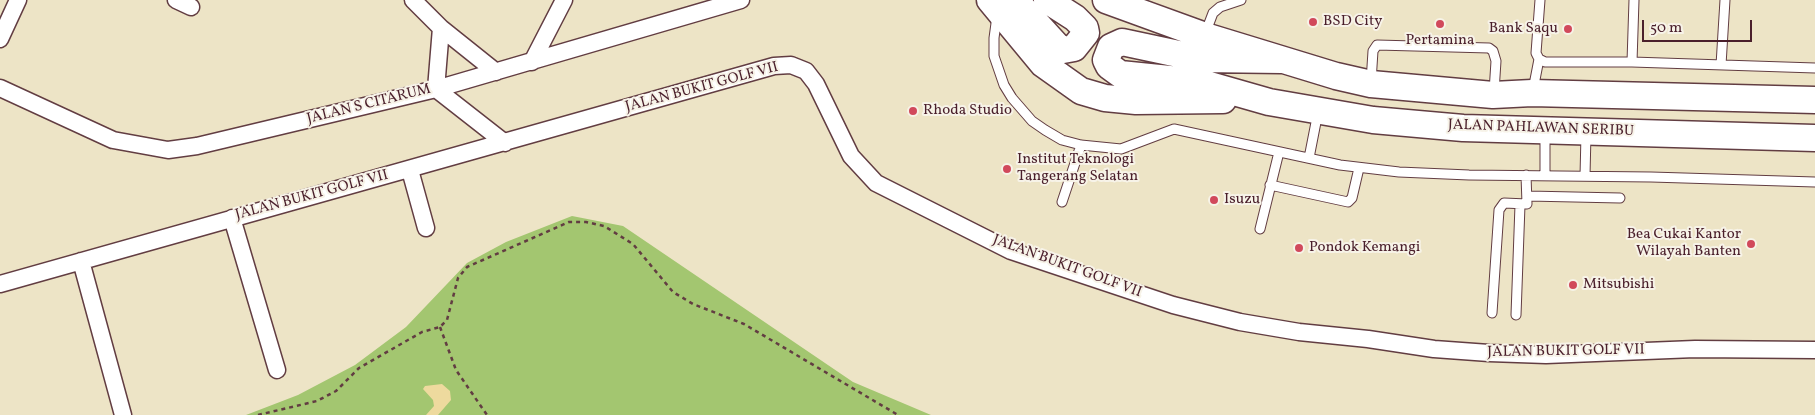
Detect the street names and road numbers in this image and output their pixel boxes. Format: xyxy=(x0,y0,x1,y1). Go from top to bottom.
street label: JALAN BUKIT GOLF VII xyxy=(624,59,780,117)
street label: JALAN S CITARUM xyxy=(305,81,433,129)
street label: JALAN PAHLAWAN SERIBU xyxy=(1448,117,1634,141)
street label: JALAN BUKIT GOLF VII xyxy=(234,167,390,225)
street label: JALAN BUKIT GOLF VII xyxy=(990,232,1144,302)
street label: JALAN BUKIT GOLF VII xyxy=(1487,342,1645,362)

